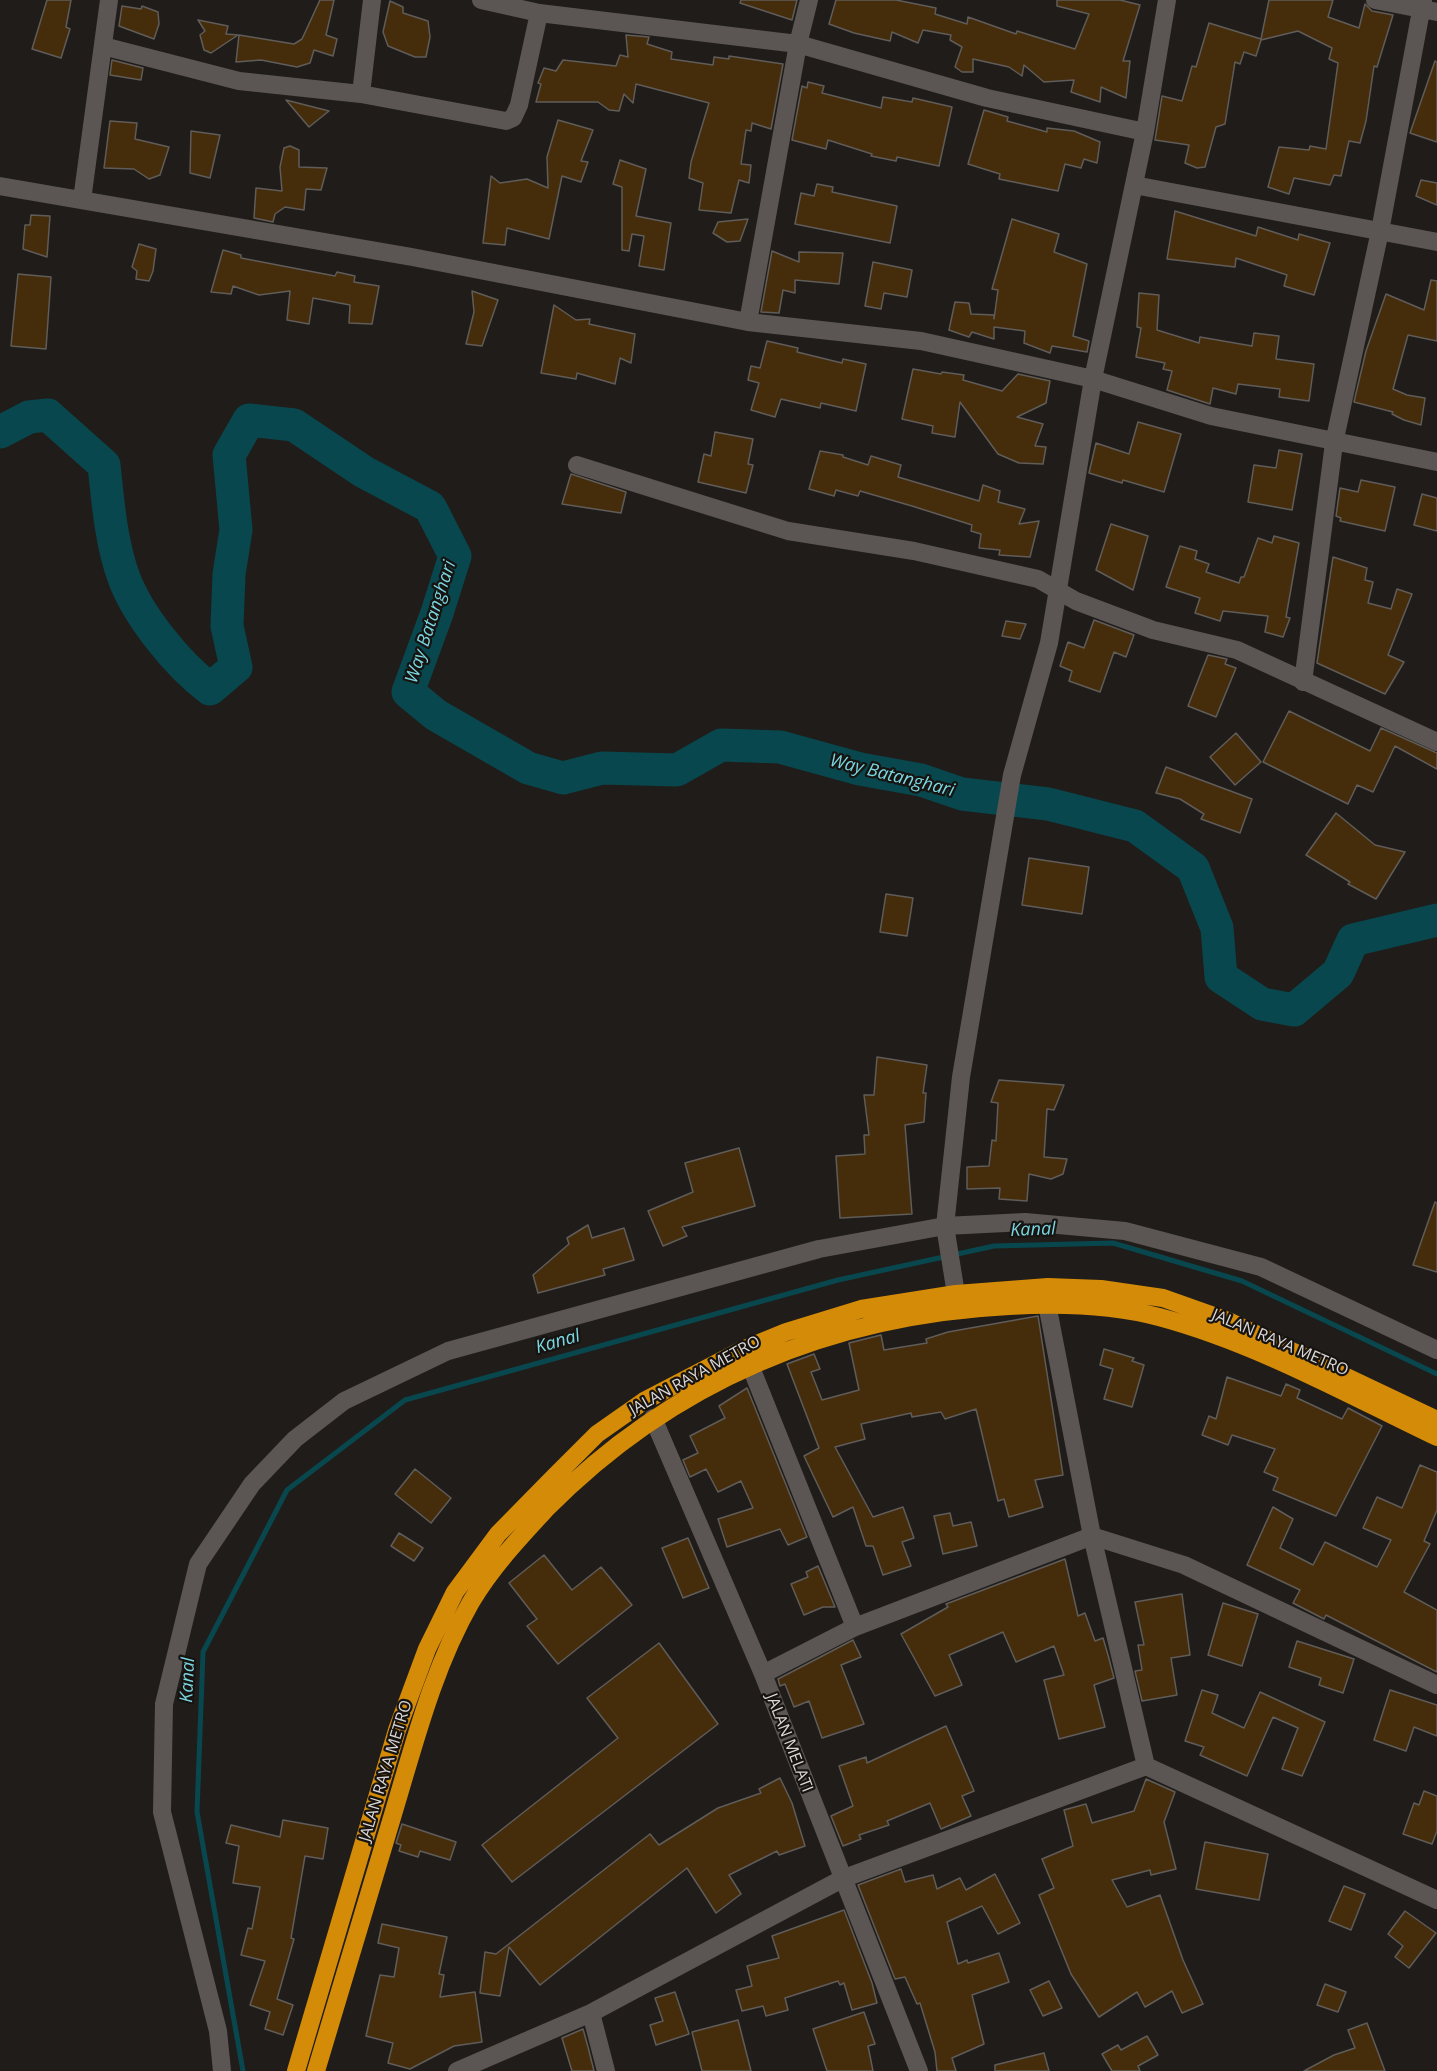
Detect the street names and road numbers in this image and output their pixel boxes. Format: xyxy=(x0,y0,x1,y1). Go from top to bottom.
street label: JALAN RAYA METRO xyxy=(1209,1306,1351,1380)
street label: JALAN RAYA METRO xyxy=(626,1332,764,1420)
street label: JALAN MELATI xyxy=(761,1691,817,1795)
street label: JALAN RAYA METRO xyxy=(355,1698,417,1844)

